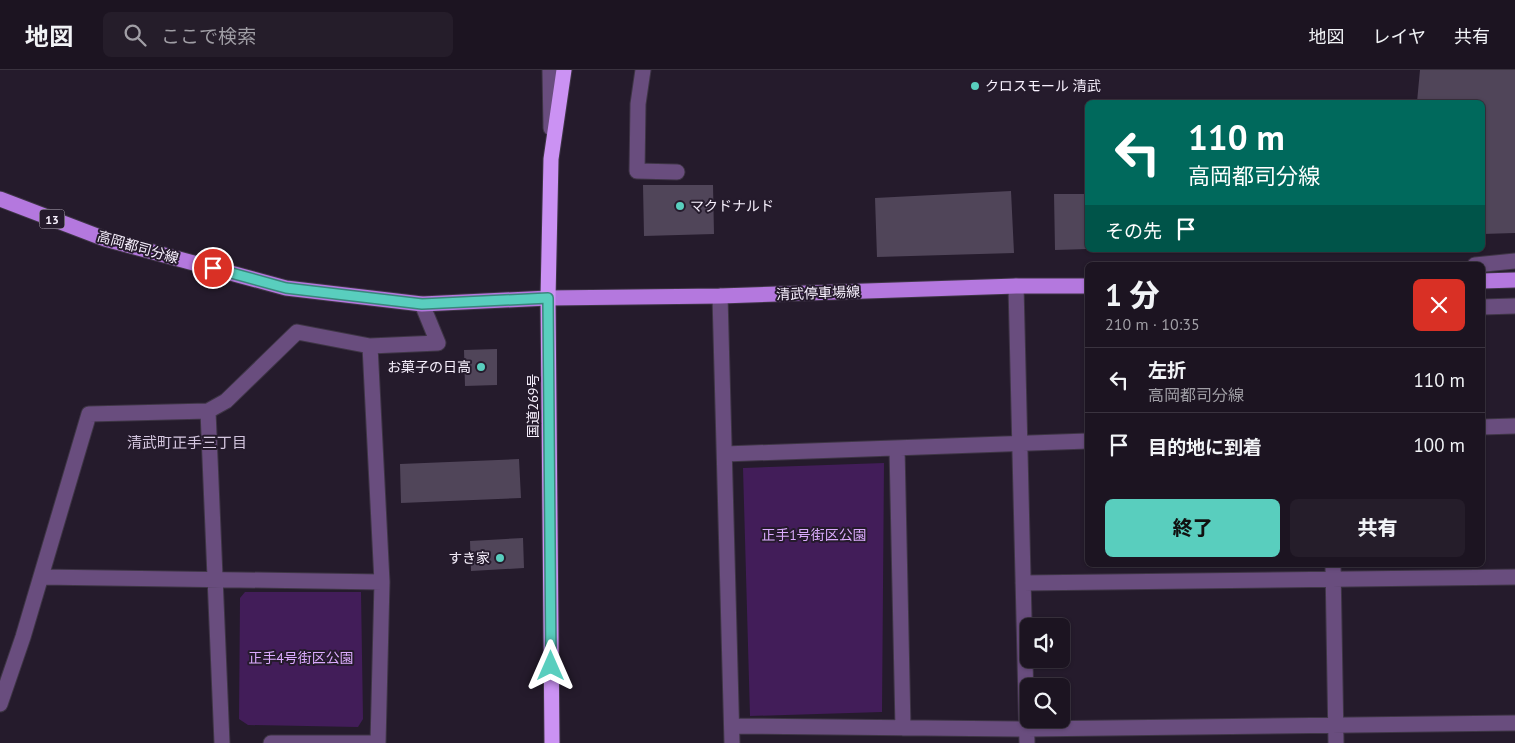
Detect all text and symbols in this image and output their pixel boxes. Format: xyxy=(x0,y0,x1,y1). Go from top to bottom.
search box xyxy=(103,12,453,57)
text: 地図 xyxy=(25,21,73,52)
icon: search xyxy=(121,21,149,49)
text: ここで検索 xyxy=(161,24,256,48)
text: 地図 xyxy=(1309,25,1345,48)
text: レイヤ xyxy=(1373,25,1426,48)
text: 共有 xyxy=(1454,25,1490,48)
place label: クロスモール 清武 xyxy=(985,77,1101,95)
marker: クロスモール 清武 xyxy=(969,80,981,92)
text: 110 m xyxy=(1188,114,1285,160)
icon: left xyxy=(1105,120,1170,185)
text: 高岡都司分線 xyxy=(1188,162,1320,190)
place label: マクドナルド xyxy=(690,197,774,215)
marker: マクドナルド xyxy=(674,200,686,212)
road number: 13 xyxy=(40,210,64,228)
icon: arrive xyxy=(1172,215,1200,243)
text: その先 xyxy=(1105,219,1162,243)
street label: 高岡都司分線 xyxy=(95,227,181,267)
pin xyxy=(192,247,234,289)
icon: arrive xyxy=(199,254,227,282)
text: 1 分 xyxy=(1105,275,1160,314)
button: close xyxy=(1413,279,1465,331)
street label: 清武停車場線 xyxy=(776,283,860,303)
text: 210 m · 10:35 xyxy=(1105,314,1200,334)
place label: お菓子の日高 xyxy=(387,358,471,376)
text: 左折 xyxy=(1148,358,1186,382)
marker: お菓子の日高 xyxy=(475,361,487,373)
icon: left xyxy=(1105,366,1133,394)
text: 110 m xyxy=(1413,368,1465,392)
street label: 国道269号 xyxy=(524,374,542,438)
text: 高岡都司分線 xyxy=(1148,385,1244,405)
icon: arrive xyxy=(1105,431,1133,459)
district label: 清武町正手三丁目 xyxy=(127,433,247,452)
text: 100 m xyxy=(1413,433,1465,457)
text: 目的地に到着 xyxy=(1148,435,1262,459)
button: 終了 xyxy=(1105,499,1280,557)
button: 共有 xyxy=(1290,499,1465,557)
park label: 正手1号街区公園 xyxy=(761,526,867,544)
place label: すき家 xyxy=(448,549,490,567)
marker: すき家 xyxy=(494,552,506,564)
map controls xyxy=(1020,618,1070,728)
button: sound xyxy=(1020,618,1070,668)
position arrow xyxy=(524,639,576,691)
park label: 正手4号街区公園 xyxy=(248,649,354,667)
button: search xyxy=(1020,678,1070,728)

